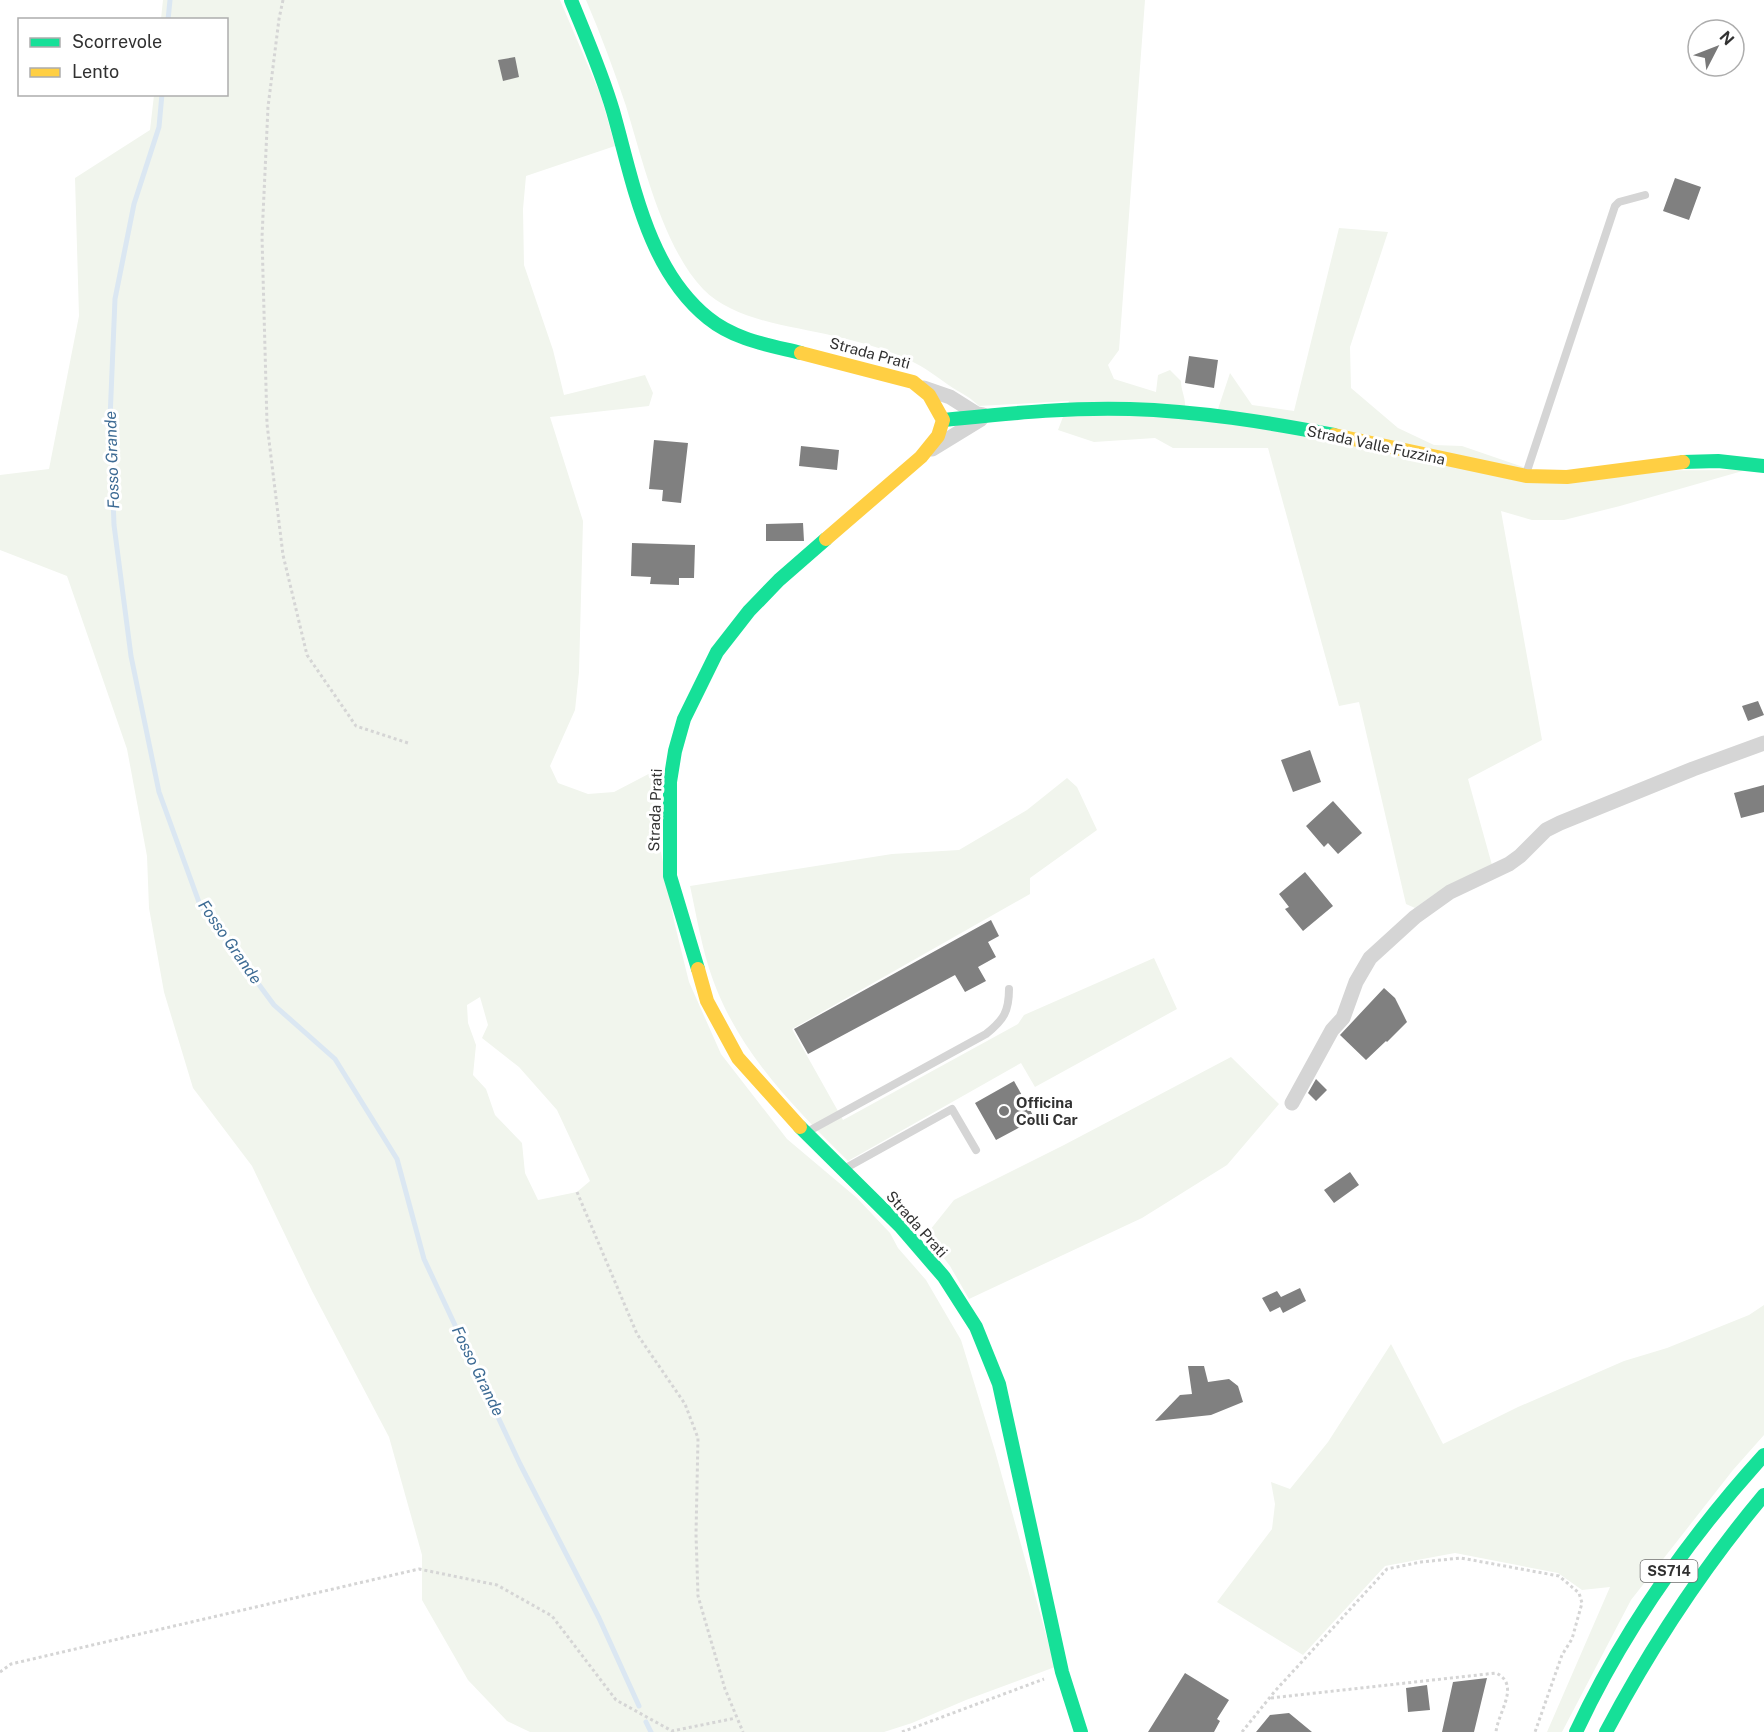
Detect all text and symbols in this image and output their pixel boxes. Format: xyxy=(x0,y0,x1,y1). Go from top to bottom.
legend xyxy=(18,18,228,96)
north arrow xyxy=(1686,18,1746,78)
text: N xyxy=(1716,27,1738,49)
text: Scorrevole xyxy=(72,31,162,52)
text: Lento xyxy=(72,61,119,82)
street label: Strada Prati xyxy=(828,334,912,372)
water label: Fosso Grande xyxy=(101,410,123,509)
street label: Strada Valle Fuzzina xyxy=(1305,422,1447,468)
street label: Strada Prati xyxy=(645,768,665,852)
water label: Fosso Grande xyxy=(194,896,266,988)
place label: Officina Colli Car xyxy=(1016,1094,1078,1128)
marker: Officina Colli Car xyxy=(997,1104,1011,1118)
street label: Strada Prati xyxy=(883,1187,951,1261)
water label: Fosso Grande xyxy=(448,1323,508,1419)
road number: SS714 xyxy=(1640,1560,1698,1582)

